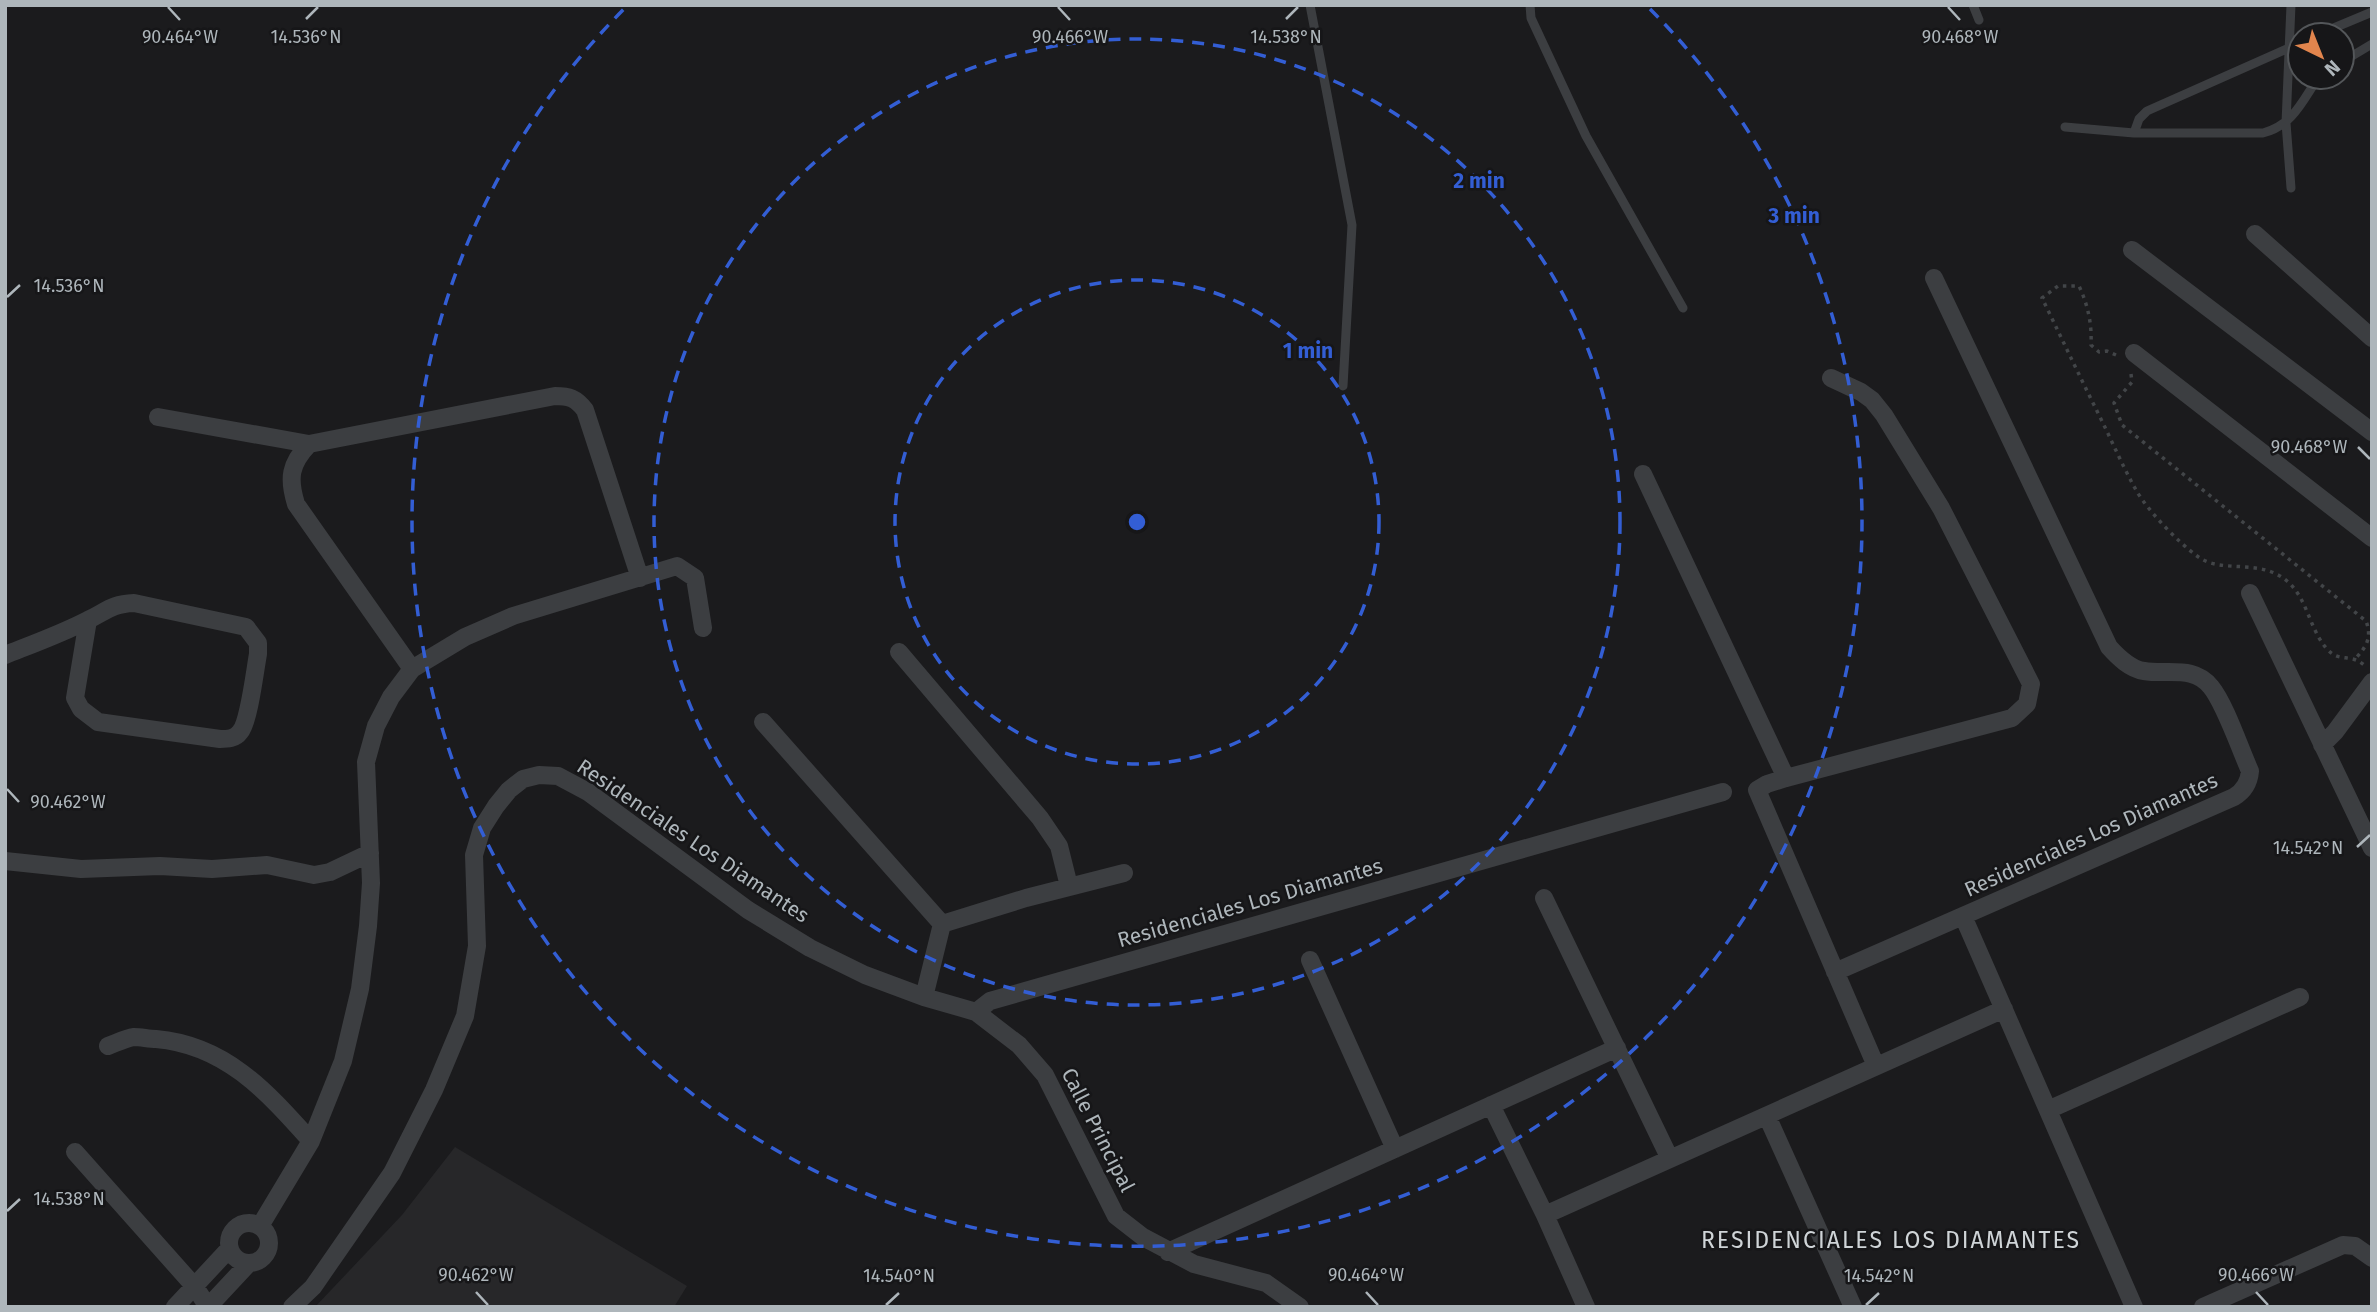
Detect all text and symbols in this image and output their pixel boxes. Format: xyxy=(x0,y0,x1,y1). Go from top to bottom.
north arrow xyxy=(2286,21,2356,91)
text: 90.464°W xyxy=(142,26,218,48)
text: 14.536°N xyxy=(271,26,341,48)
text: 90.466°W xyxy=(1032,26,1108,48)
text: 14.538°N xyxy=(1250,26,1322,48)
text: 90.468°W xyxy=(1922,26,1998,48)
text: N xyxy=(2320,55,2345,81)
text: 2 min xyxy=(1453,168,1505,194)
text: 3 min xyxy=(1767,203,1820,229)
text: 14.536°N xyxy=(34,275,104,297)
text: 1 min xyxy=(1283,338,1333,364)
text: 90.468°W xyxy=(2271,436,2347,458)
centre of rings xyxy=(1125,510,1149,534)
street label: Residenciales Los Diamantes xyxy=(572,753,814,929)
street label: Residenciales Los Diamantes xyxy=(1960,767,2222,903)
text: 90.462°W xyxy=(30,791,106,813)
text: 14.542°N xyxy=(2273,837,2343,859)
street label: Residenciales Los Diamantes xyxy=(1114,853,1386,953)
street label: Calle Principal xyxy=(1056,1064,1140,1196)
text: 14.538°N xyxy=(33,1188,105,1210)
district label: RESIDENCIALES LOS DIAMANTES xyxy=(1701,1226,2081,1254)
text: 90.462°W xyxy=(438,1264,514,1286)
text: 90.464°W xyxy=(1328,1264,1404,1286)
text: 90.466°W xyxy=(2218,1264,2294,1286)
text: 14.540°N xyxy=(863,1265,935,1287)
text: 14.542°N xyxy=(1844,1265,1914,1287)

